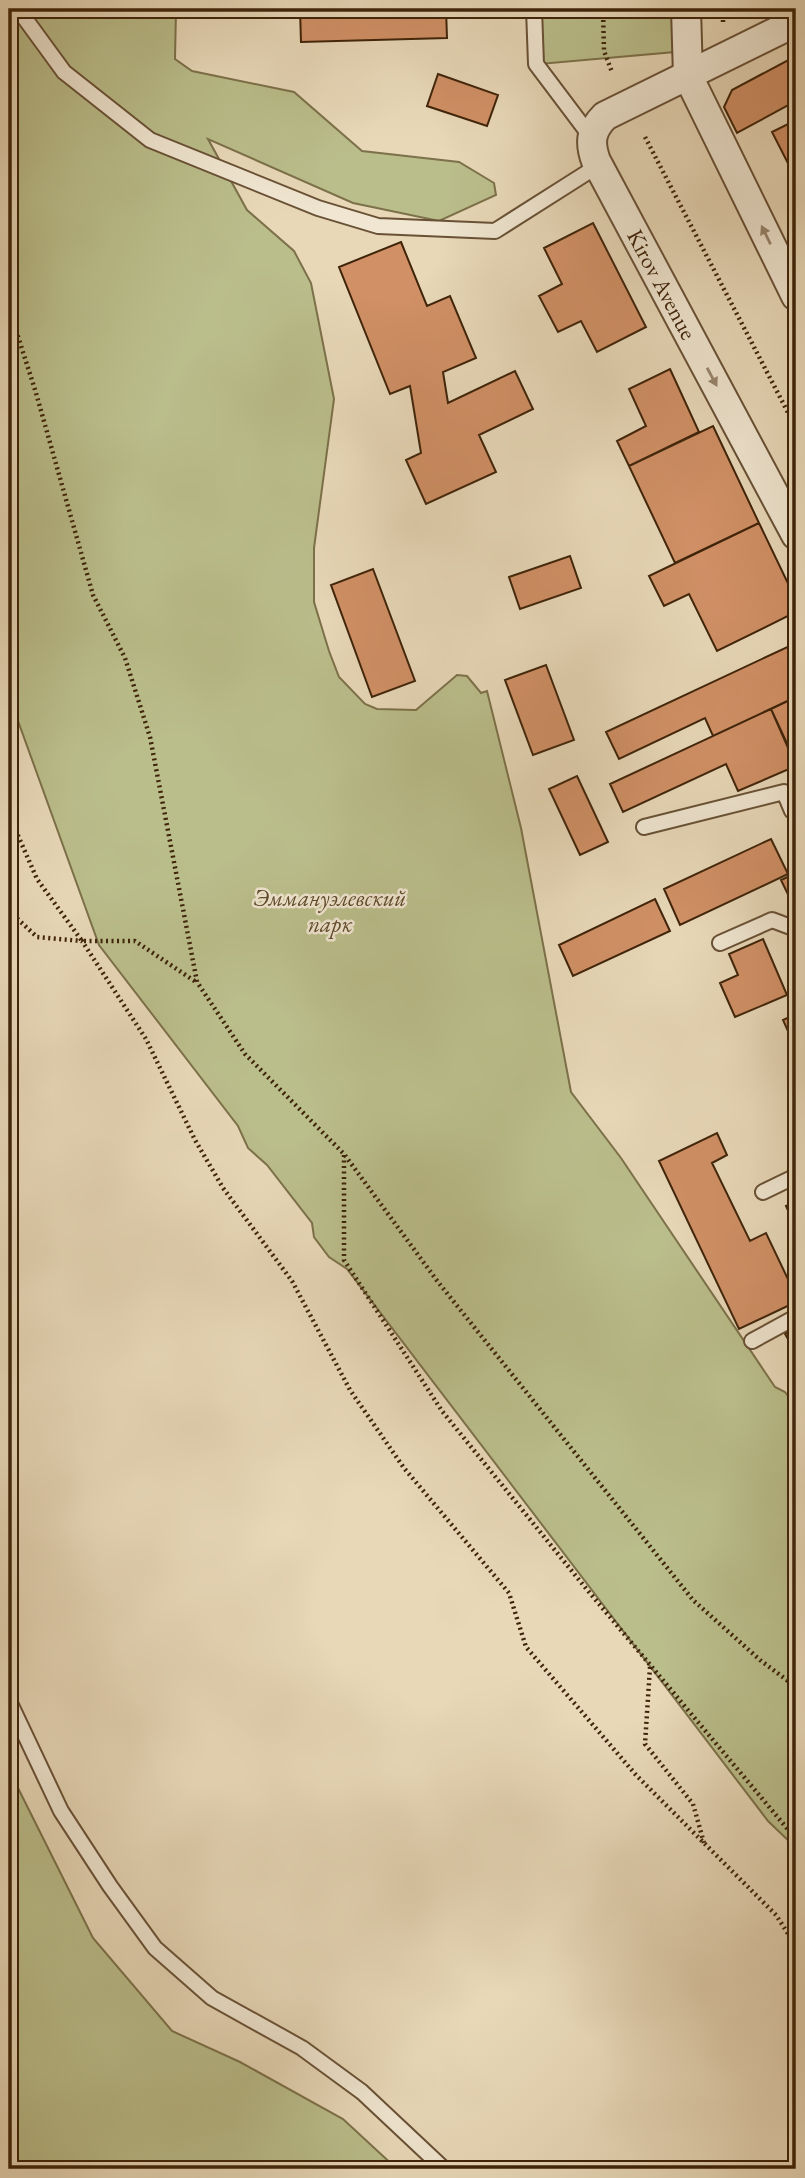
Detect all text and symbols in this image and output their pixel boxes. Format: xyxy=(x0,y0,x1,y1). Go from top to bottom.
street label: Kirov Avenue xyxy=(620,224,704,345)
one-way arrow xyxy=(760,225,772,245)
one-way arrow xyxy=(706,367,718,387)
park label: Эммануэлевский парк xyxy=(254,883,407,939)

